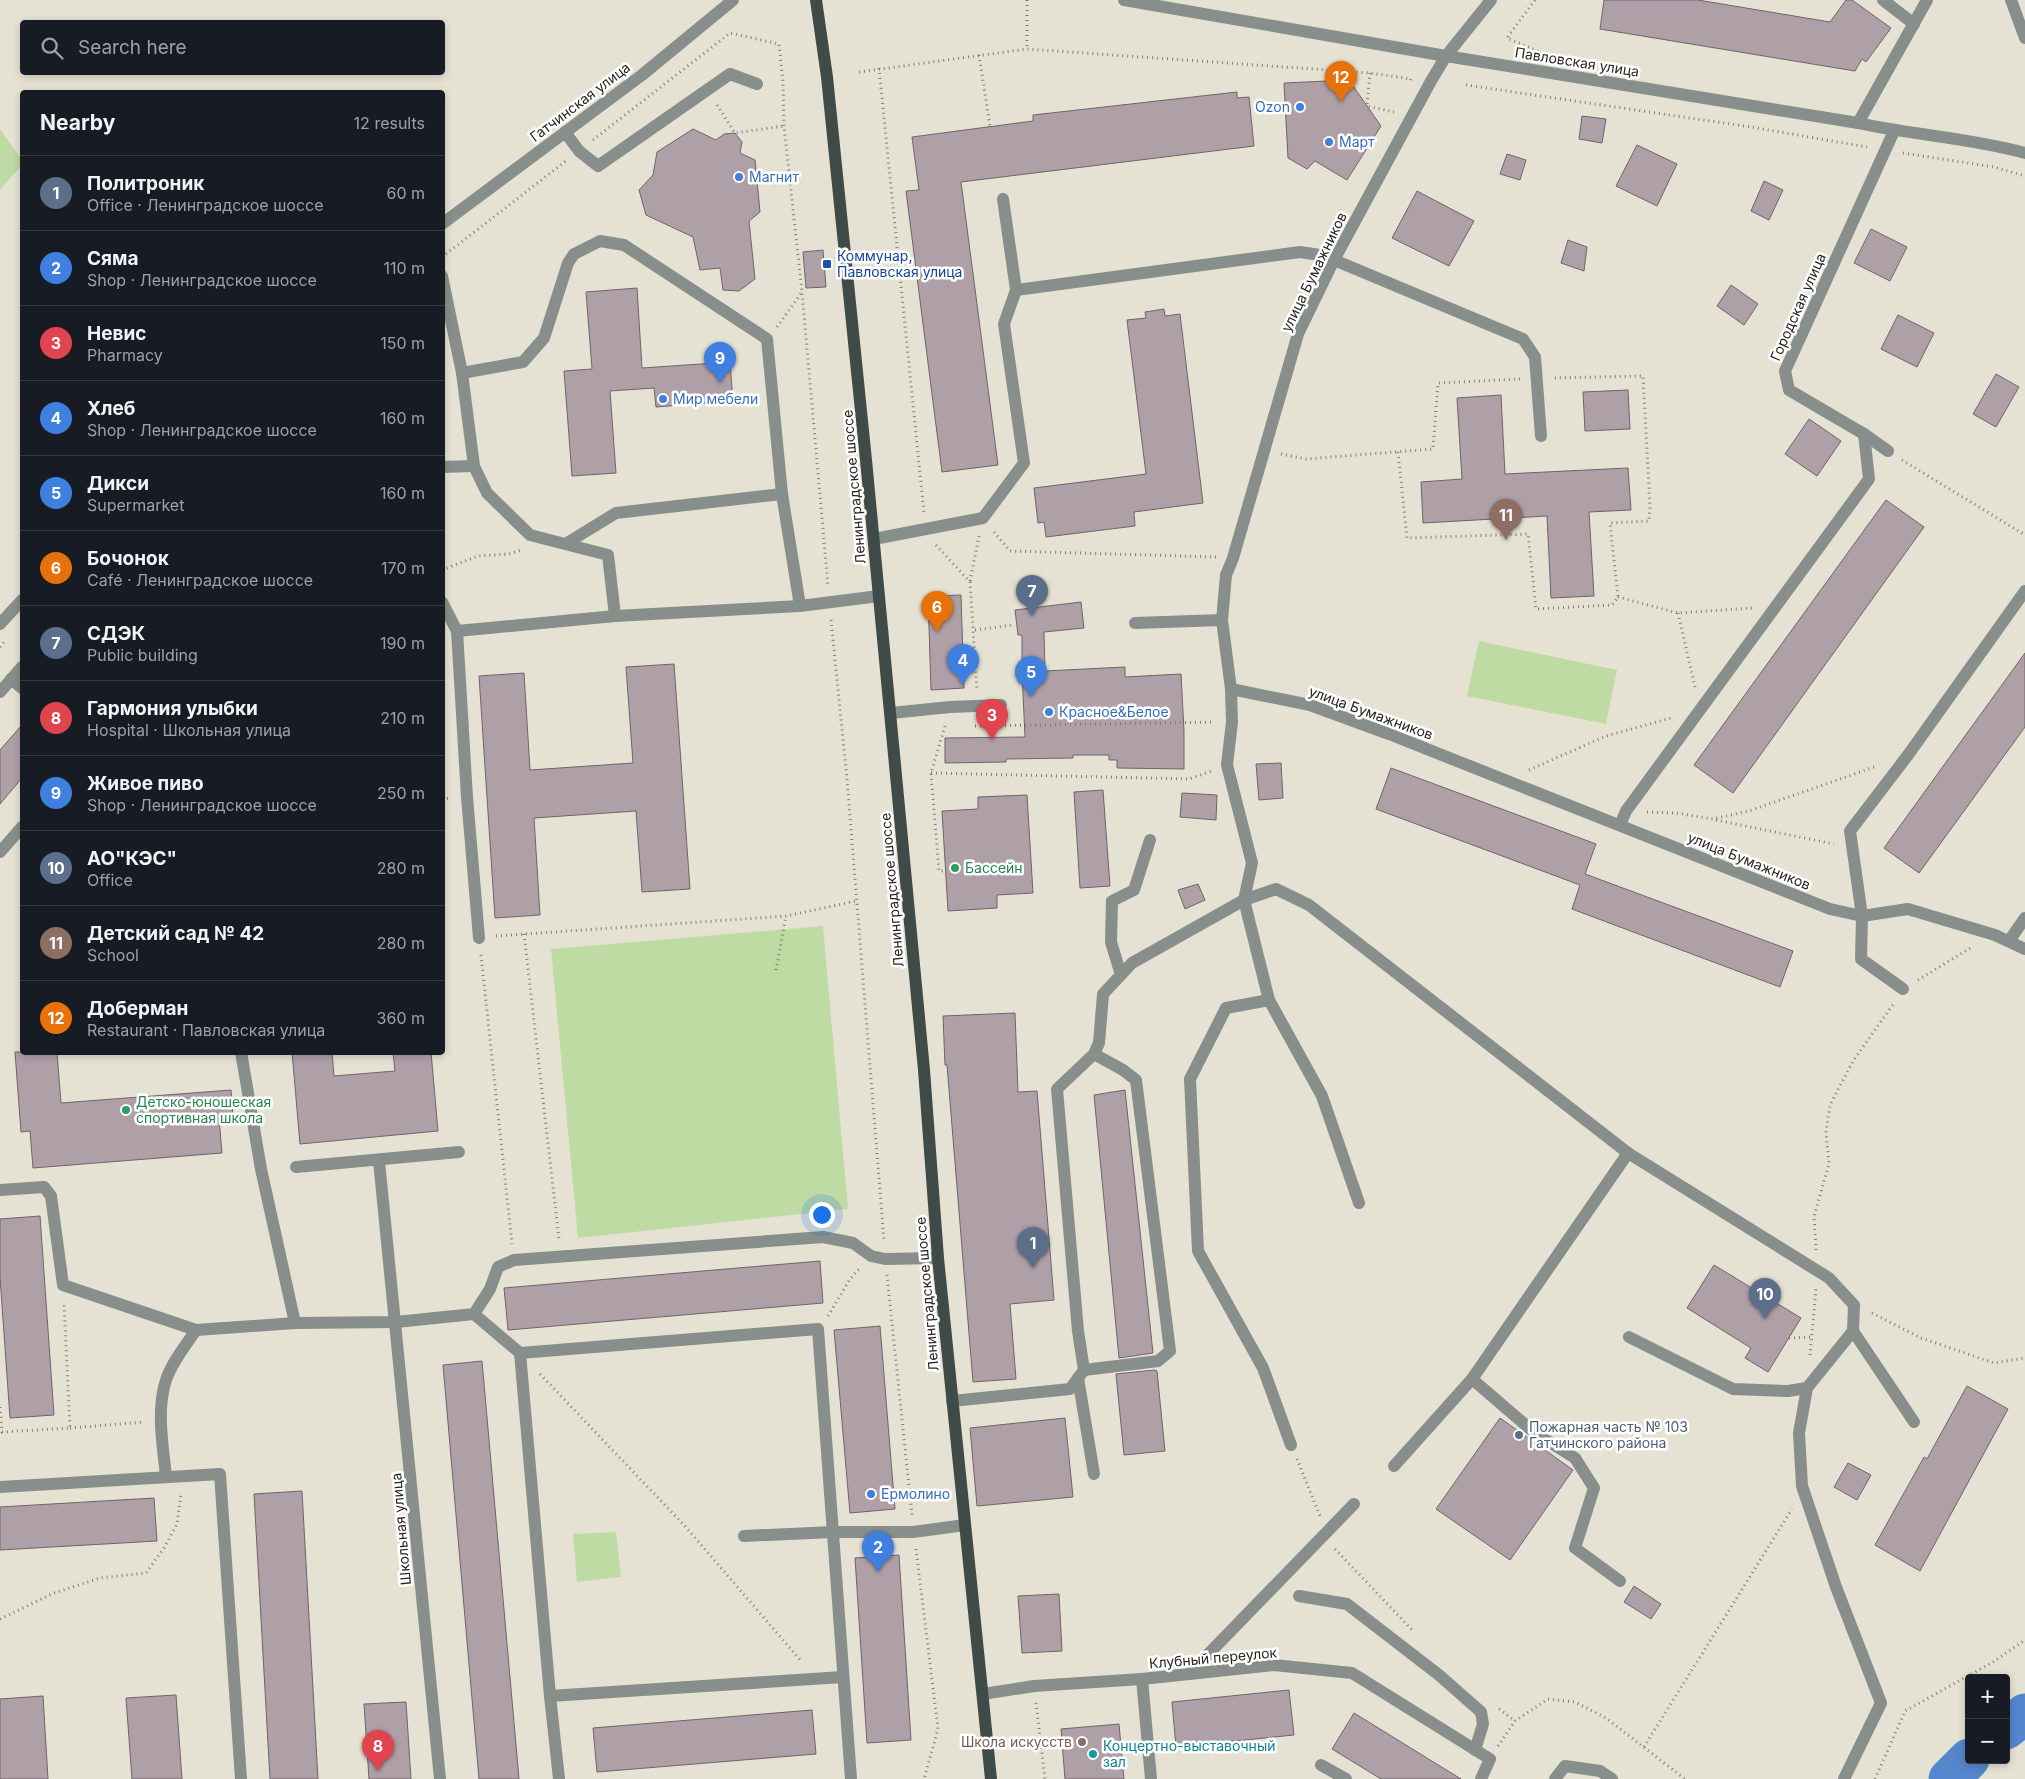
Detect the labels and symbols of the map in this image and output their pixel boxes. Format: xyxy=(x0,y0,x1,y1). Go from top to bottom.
street label: Павловская улица xyxy=(1514,43,1640,80)
street label: Гатчинская улица xyxy=(526,58,633,145)
pin: 12 xyxy=(1325,61,1357,102)
place label: Ozon xyxy=(1255,98,1290,115)
marker: Ozon xyxy=(1294,101,1306,113)
place label: Март xyxy=(1339,133,1375,150)
marker: Март xyxy=(1323,136,1335,148)
place label: Магнит xyxy=(749,168,799,185)
marker: Магнит xyxy=(733,171,745,183)
street label: улица Бумажников xyxy=(1277,209,1350,334)
place label: Коммунар, Павловская улица xyxy=(837,247,962,280)
street label: Городская улица xyxy=(1766,250,1829,363)
marker: Коммунар, Павловская улица xyxy=(821,258,833,270)
pin: 9 xyxy=(704,342,736,383)
place label: Мир мебели xyxy=(673,390,758,407)
marker: Мир мебели xyxy=(657,393,669,405)
street label: Ленинградское шоссе xyxy=(838,409,869,565)
pin: 11 xyxy=(1490,499,1522,540)
pin: 7 xyxy=(1016,575,1048,616)
pin: 6 xyxy=(921,591,953,632)
pin: 4 xyxy=(947,644,979,685)
pin: 5 xyxy=(1015,656,1047,697)
street label: улица Бумажников xyxy=(1307,682,1436,743)
pin: 3 xyxy=(976,699,1008,740)
place label: Красное&Белое xyxy=(1059,703,1169,720)
marker: Красное&Белое xyxy=(1043,706,1055,718)
street label: Ленинградское шоссе xyxy=(876,812,907,968)
street label: улица Бумажников xyxy=(1685,828,1813,893)
place label: Бассейн xyxy=(965,859,1023,876)
marker: Бассейн xyxy=(949,862,961,874)
place label: Детско-юношеская спортивная школа xyxy=(136,1093,271,1126)
marker: Детско-юношеская спортивная школа xyxy=(120,1104,132,1116)
your location xyxy=(809,1202,835,1228)
street label: Ленинградское шоссе xyxy=(911,1216,942,1372)
pin: 1 xyxy=(1017,1227,1049,1268)
pin: 10 xyxy=(1749,1278,1781,1319)
place label: Пожарная часть № 103 Гатчинского района xyxy=(1529,1418,1688,1451)
marker: Пожарная часть № 103 Гатчинского района xyxy=(1513,1429,1525,1441)
street label: Школьная улица xyxy=(387,1472,414,1586)
place label: Ермолино xyxy=(881,1485,950,1502)
marker: Ермолино xyxy=(865,1488,877,1500)
pin: 2 xyxy=(862,1531,894,1572)
street label: Клубный переулок xyxy=(1148,1643,1278,1672)
pin: 8 xyxy=(362,1730,394,1771)
place label: Школа искусств xyxy=(961,1733,1072,1750)
marker: Школа искусств xyxy=(1076,1736,1088,1748)
place label: Концертно-выставочный зал xyxy=(1103,1737,1275,1770)
marker: Концертно-выставочный зал xyxy=(1087,1748,1099,1760)

